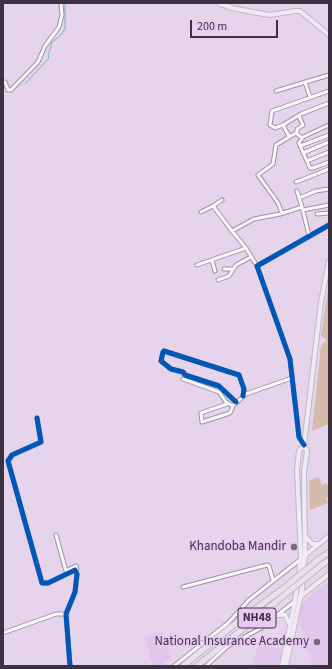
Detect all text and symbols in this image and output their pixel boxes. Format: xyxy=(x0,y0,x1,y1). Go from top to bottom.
scale bar xyxy=(192,12,280,38)
text: 200 m xyxy=(197,18,227,35)
place label: Khandoba Mandir xyxy=(189,539,286,555)
marker: Khandoba Mandir xyxy=(289,542,299,552)
road number: NH48 xyxy=(238,608,276,628)
place label: National Insurance Academy xyxy=(154,634,309,650)
marker: National Insurance Academy xyxy=(312,637,322,647)

